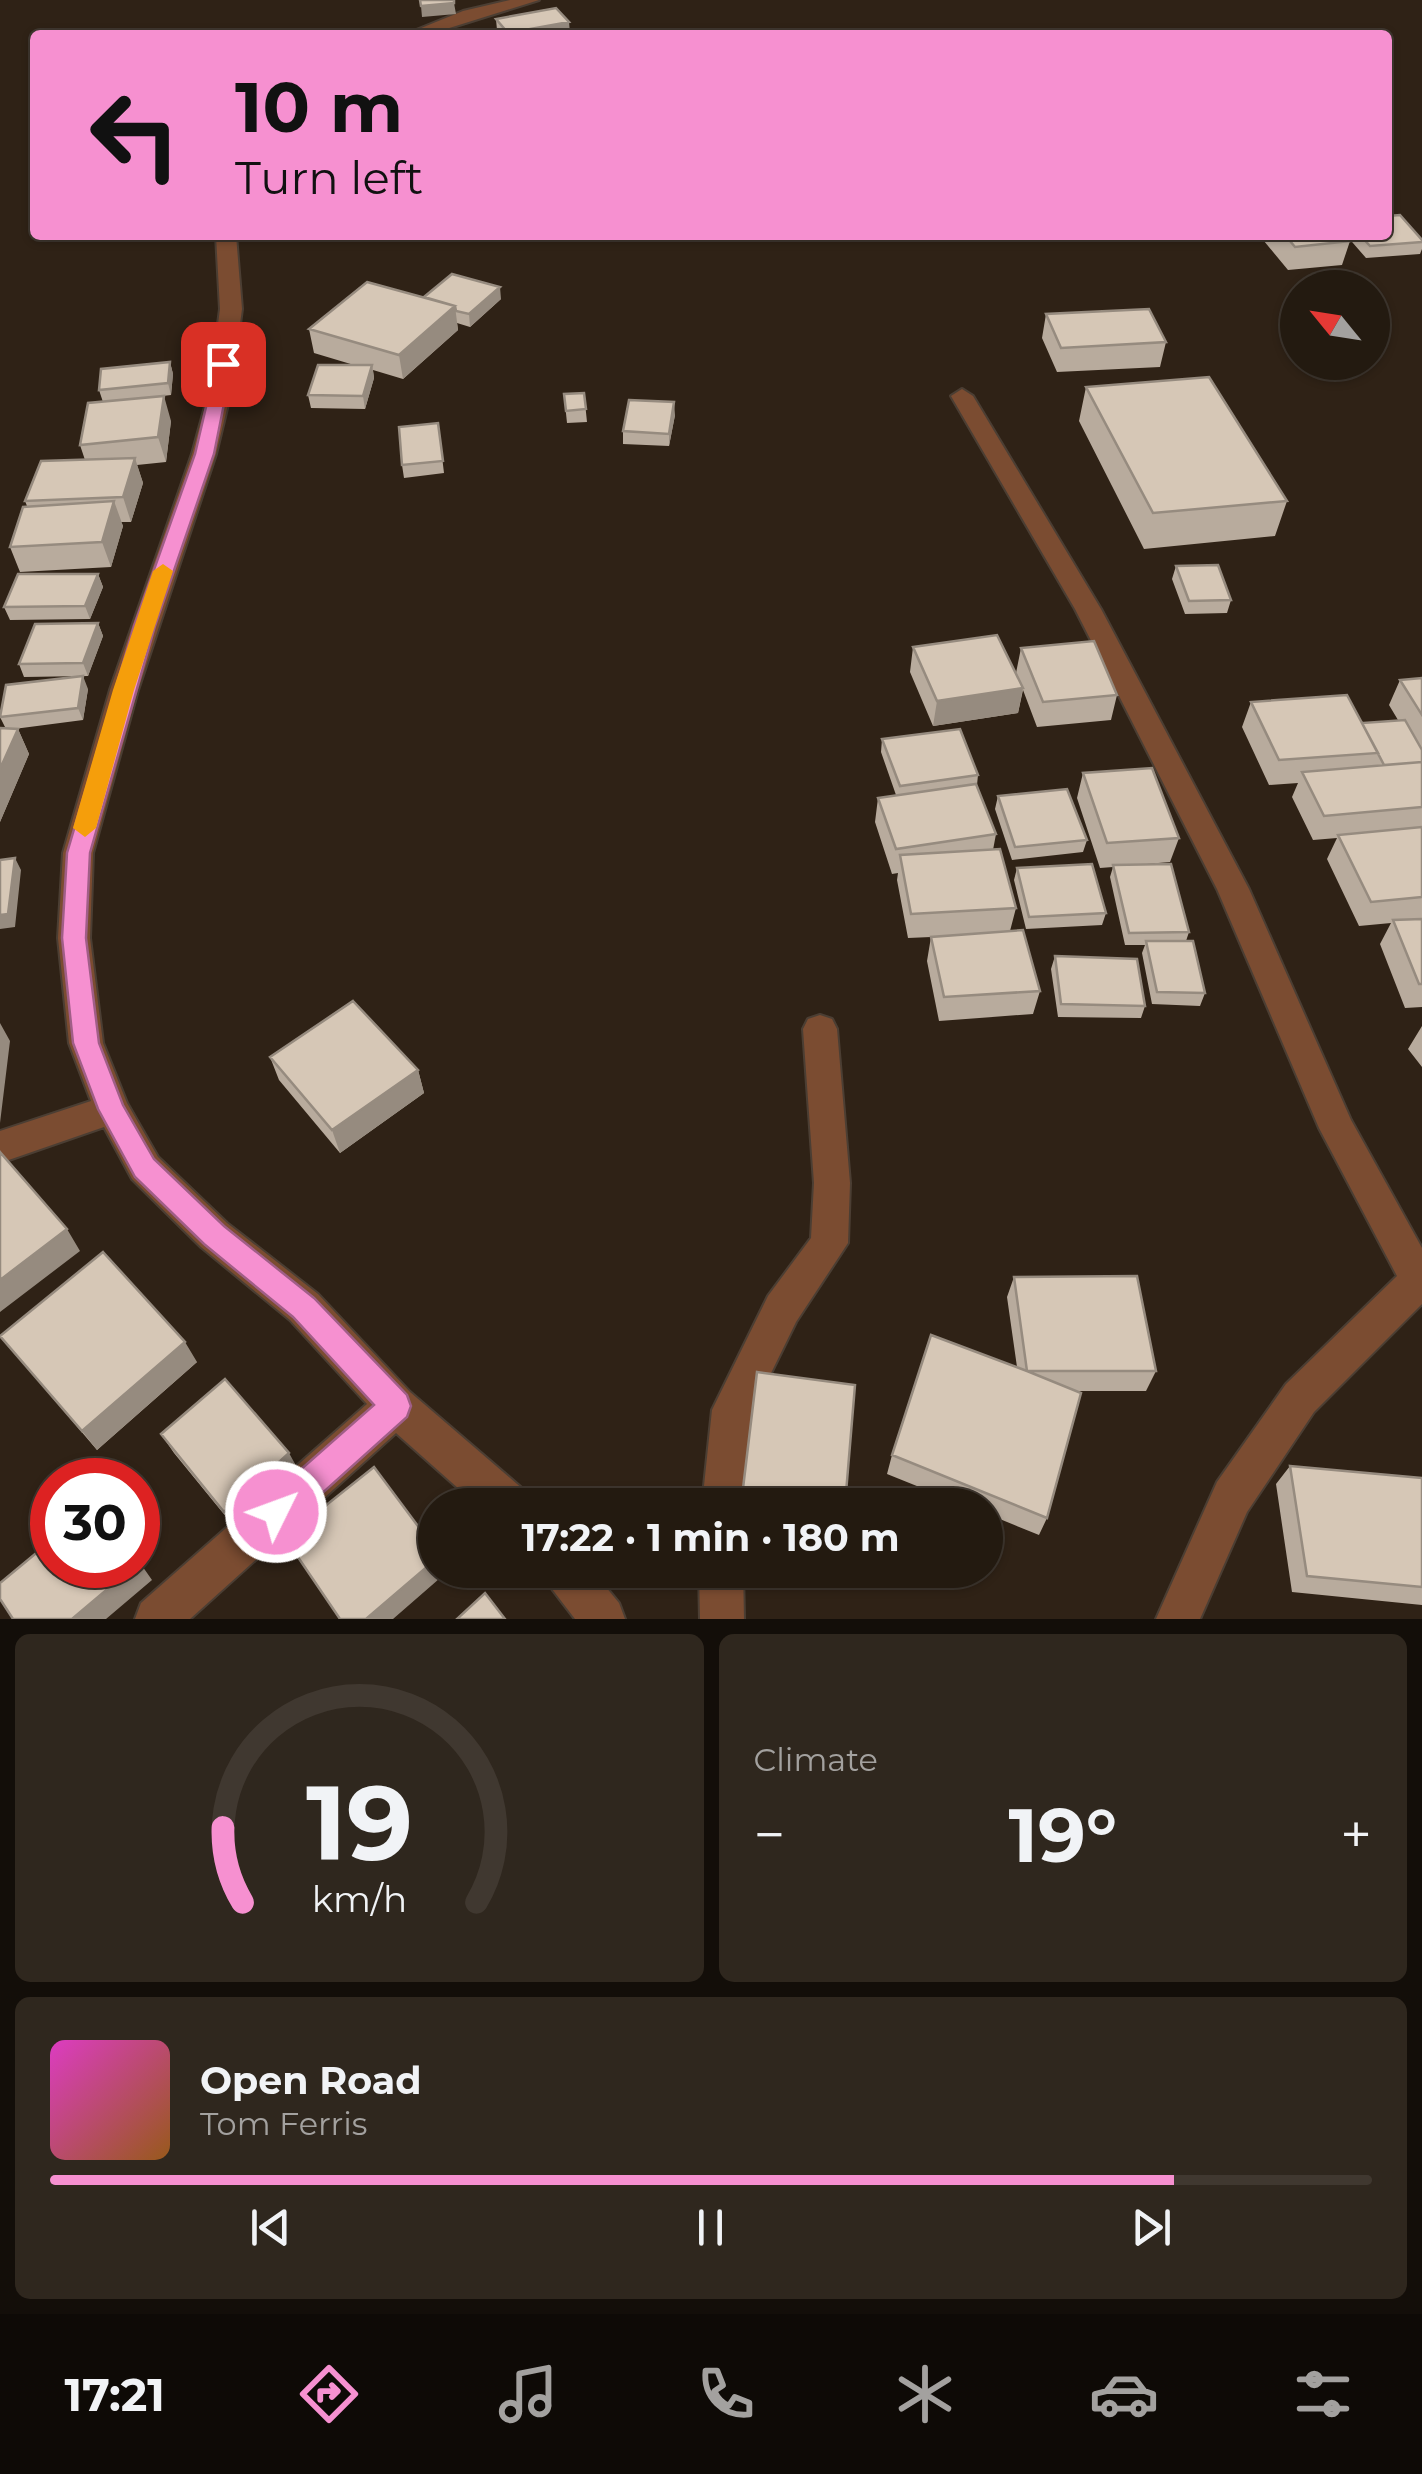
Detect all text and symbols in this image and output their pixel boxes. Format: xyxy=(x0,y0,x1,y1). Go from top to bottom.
text: 10 m xyxy=(235,64,403,150)
icon: left xyxy=(70,70,200,200)
text: Turn left xyxy=(235,150,423,205)
north arrow xyxy=(1280,270,1390,380)
map controls xyxy=(1280,270,1390,380)
pin xyxy=(181,322,266,407)
icon: arrive xyxy=(196,337,251,392)
speed limit sign: 30 xyxy=(30,1458,160,1588)
position arrow xyxy=(224,1460,328,1564)
text: 17:22 · 1 min · 180 m xyxy=(521,1514,900,1561)
text: Climate xyxy=(754,1740,878,1779)
text: 19 xyxy=(306,1759,413,1886)
text: 19° xyxy=(1008,1789,1117,1881)
text: − xyxy=(754,1801,785,1868)
text: + xyxy=(1340,1801,1372,1868)
text: km/h xyxy=(312,1877,407,1921)
text: Open Road xyxy=(200,2057,422,2104)
text: Tom Ferris xyxy=(200,2104,367,2143)
icon: previous xyxy=(243,2200,298,2255)
icon: pause xyxy=(683,2200,738,2255)
icon: next xyxy=(1124,2200,1179,2255)
icon: directions xyxy=(294,2359,364,2429)
icon: music xyxy=(493,2359,563,2429)
icon: phone xyxy=(691,2359,761,2429)
icon: climate xyxy=(890,2359,960,2429)
icon: car xyxy=(1089,2359,1159,2429)
icon: filters xyxy=(1288,2359,1358,2429)
text: 17:21 xyxy=(64,2367,165,2422)

